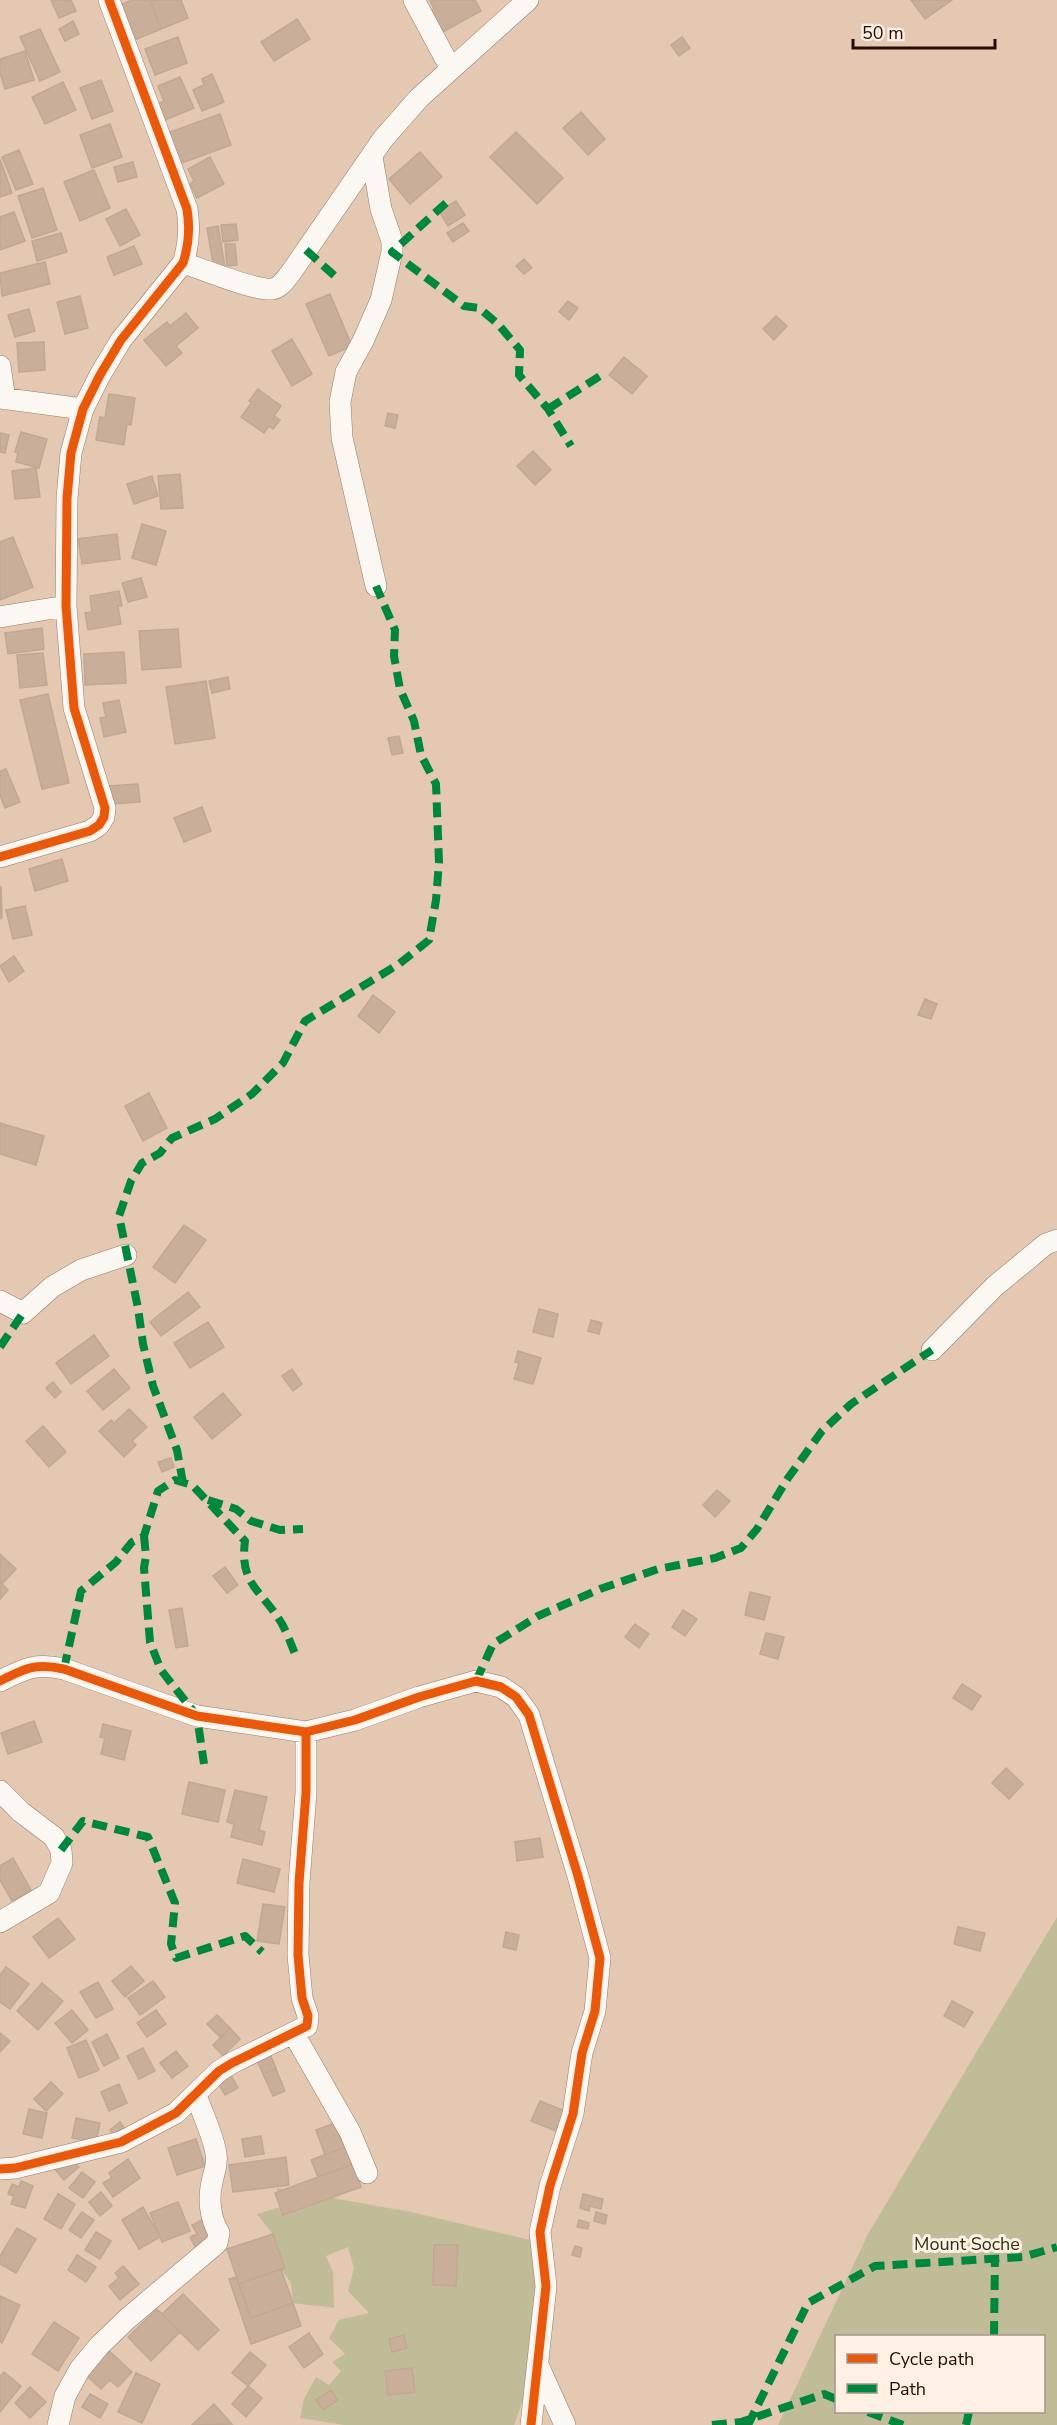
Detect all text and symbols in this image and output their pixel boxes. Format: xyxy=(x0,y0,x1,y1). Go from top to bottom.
scale bar xyxy=(853,12,996,50)
text: 50 m xyxy=(862,21,904,45)
park label: Mount Soche xyxy=(914,2232,1020,2256)
legend xyxy=(835,2335,1045,2413)
text: Cycle path xyxy=(889,2347,974,2371)
text: Path xyxy=(889,2377,926,2401)

